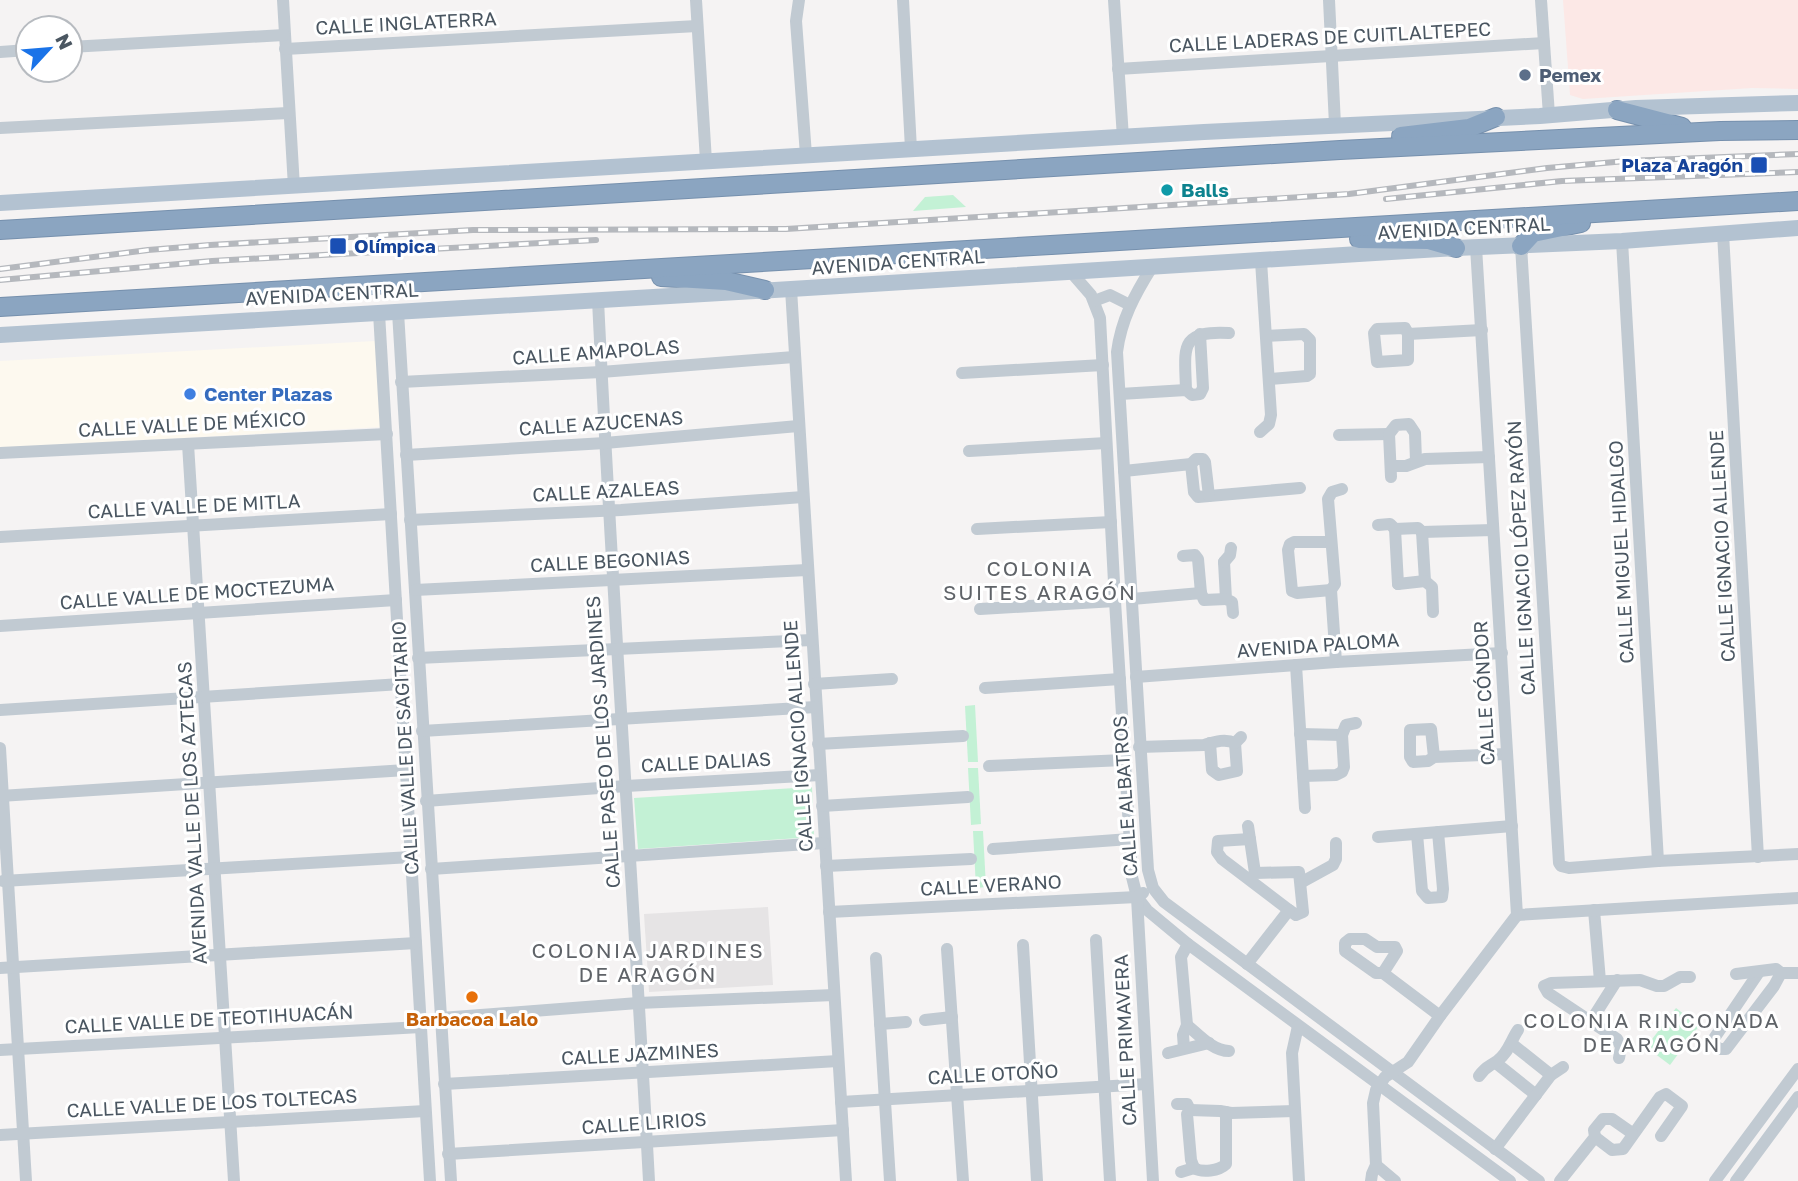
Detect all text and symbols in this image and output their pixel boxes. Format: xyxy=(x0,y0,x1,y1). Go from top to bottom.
street label: CALLE INGLATERRA xyxy=(315,6,498,39)
north arrow xyxy=(14,14,84,84)
street label: CALLE LADERAS DE CUITLALTEPEC xyxy=(1168,17,1492,56)
text: N xyxy=(51,30,78,53)
place label: Pemex xyxy=(1539,63,1601,86)
marker: Pemex xyxy=(1517,67,1533,83)
place label: Plaza Aragón xyxy=(1621,153,1743,176)
marker: Plaza Aragón xyxy=(1749,155,1769,175)
place label: Balls xyxy=(1181,178,1229,201)
marker: Balls xyxy=(1159,182,1175,198)
street label: AVENIDA CENTRAL xyxy=(1377,211,1551,244)
place label: Olímpica xyxy=(354,234,436,257)
marker: Olímpica xyxy=(328,236,348,256)
street label: AVENIDA CENTRAL xyxy=(811,244,985,279)
street label: AVENIDA CENTRAL xyxy=(245,277,419,310)
street label: CALLE AMAPOLAS xyxy=(512,334,680,369)
place label: Center Plazas xyxy=(204,382,333,405)
marker: Center Plazas xyxy=(182,386,198,402)
street label: CALLE AZUCENAS xyxy=(518,405,684,440)
street label: CALLE VALLE DE MÉXICO xyxy=(77,406,306,441)
street label: CALLE IGNACIO LÓPEZ RAYÓN xyxy=(1502,420,1539,696)
street label: CALLE IGNACIO ALLENDE xyxy=(1704,429,1739,663)
street label: CALLE MIGUEL HIDALGO xyxy=(1603,440,1638,664)
street label: CALLE AZALEAS xyxy=(532,475,680,506)
street label: CALLE VALLE DE MITLA xyxy=(87,488,301,523)
street label: CALLE BEGONIAS xyxy=(529,545,690,576)
district label: COLONIA SUITES ARAGÓN xyxy=(943,555,1137,605)
street label: CALLE VALLE DE MOCTEZUMA xyxy=(59,571,335,614)
street label: CALLE PASEO DE LOS JARDINES xyxy=(581,595,624,889)
street label: CALLE IGNACIO ALLENDE xyxy=(778,619,817,853)
street label: CALLE VALLE DE SAGITARIO xyxy=(386,620,423,876)
street label: CALLE CÓNDOR xyxy=(1468,620,1499,766)
street label: AVENIDA PALOMA xyxy=(1236,627,1400,662)
street label: AVENIDA VALLE DE LOS AZTECAS xyxy=(172,661,211,965)
street label: CALLE ALBATROS xyxy=(1107,715,1142,877)
street label: CALLE DALIAS xyxy=(640,747,772,776)
street label: CALLE VERANO xyxy=(920,869,1062,900)
district label: COLONIA JARDINES DE ARAGÓN xyxy=(531,937,765,987)
street label: CALLE PRIMAVERA xyxy=(1109,953,1140,1126)
marker: Barbacoa Lalo xyxy=(464,989,480,1005)
street label: CALLE VALLE DE TEOTIHUACÁN xyxy=(64,999,354,1038)
place label: Barbacoa Lalo xyxy=(406,1007,538,1030)
district label: COLONIA RINCONADA DE ARAGÓN xyxy=(1523,1007,1781,1057)
street label: CALLE JAZMINES xyxy=(561,1038,719,1069)
street label: CALLE OTOÑO xyxy=(927,1059,1059,1088)
street label: CALLE VALLE DE LOS TOLTECAS xyxy=(66,1083,358,1122)
street label: CALLE LIRIOS xyxy=(581,1107,707,1138)

